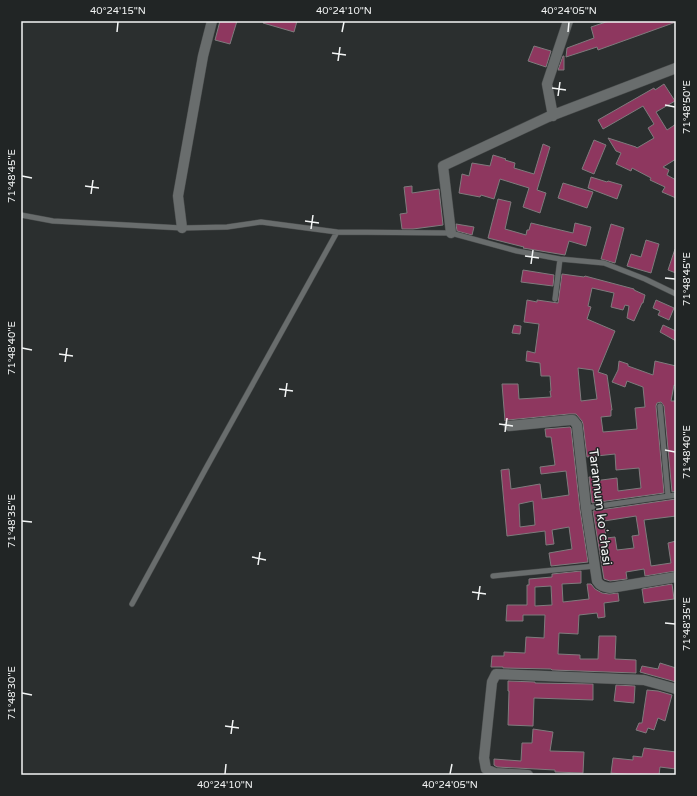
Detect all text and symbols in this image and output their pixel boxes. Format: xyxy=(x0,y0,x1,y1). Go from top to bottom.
text: 40°24'15"N xyxy=(90,5,146,17)
text: 40°24'10"N xyxy=(316,5,372,17)
text: 40°24'05"N xyxy=(541,5,597,17)
text: 71°48'50"E xyxy=(681,80,693,134)
text: 71°48'45"E xyxy=(6,149,18,203)
text: 71°48'45"E xyxy=(681,252,693,306)
text: 71°48'40"E xyxy=(6,321,18,375)
text: 71°48'40"E xyxy=(681,425,693,479)
street label: Tarannum koʻchasi xyxy=(585,448,615,566)
text: 71°48'35"E xyxy=(6,494,18,548)
text: 71°48'35"E xyxy=(681,597,693,651)
text: 71°48'30"E xyxy=(6,666,18,720)
text: 40°24'10"N xyxy=(197,779,253,791)
text: 40°24'05"N xyxy=(422,779,478,791)

